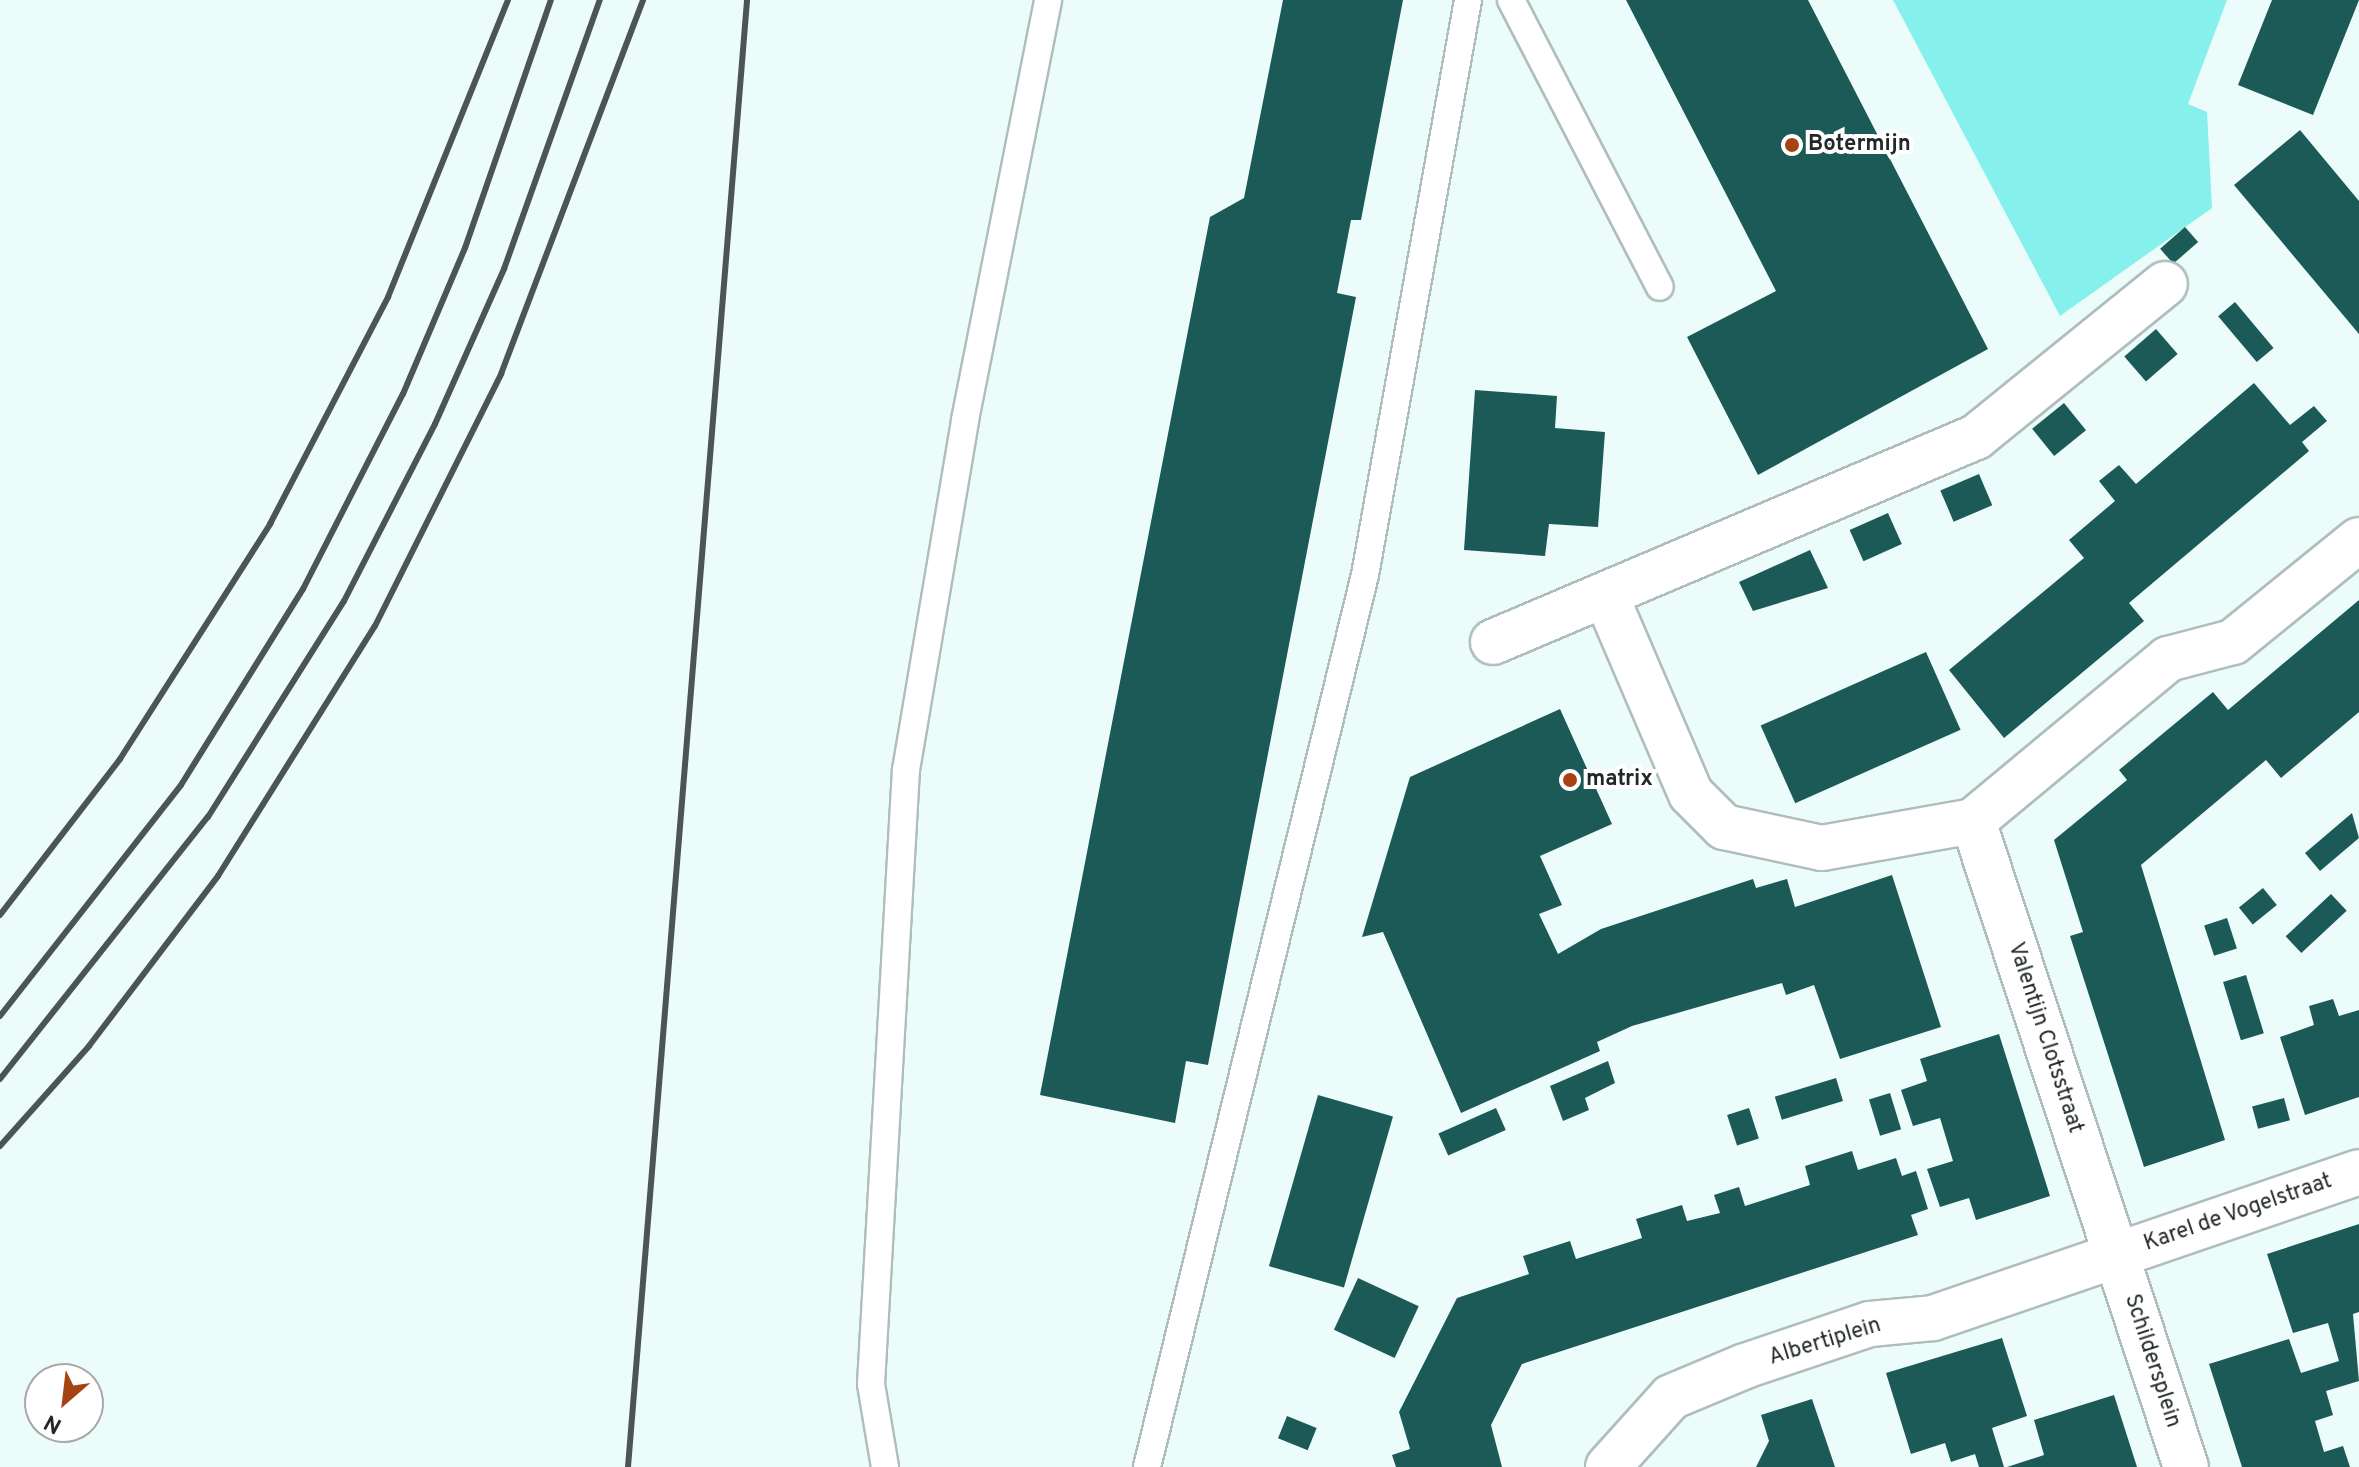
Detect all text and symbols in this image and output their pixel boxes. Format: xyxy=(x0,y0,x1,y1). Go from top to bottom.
place label: Botermijn xyxy=(1808,132,1911,158)
marker: Botermijn xyxy=(1783,136,1801,154)
place label: matrix xyxy=(1586,767,1653,793)
marker: matrix xyxy=(1561,771,1579,789)
street label: Valentijn Clotsstraat xyxy=(2002,939,2088,1137)
street label: Karel de Vogelstraat xyxy=(2140,1168,2336,1258)
street label: Schildersplein xyxy=(2118,1291,2186,1431)
street label: Albertiplein xyxy=(1766,1312,1884,1372)
north arrow xyxy=(24,1363,104,1443)
text: N xyxy=(40,1407,67,1438)

